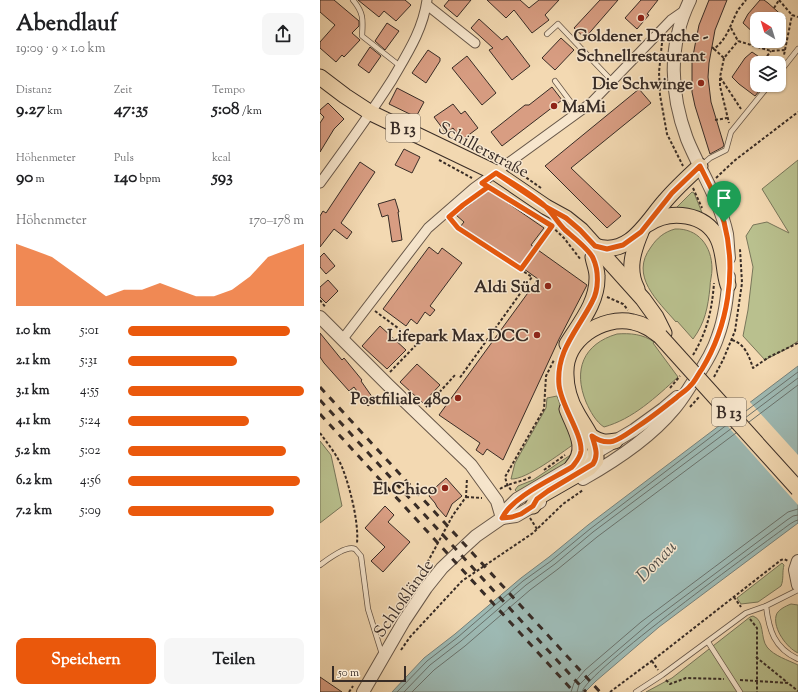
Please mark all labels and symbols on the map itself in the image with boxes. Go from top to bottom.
north arrow [750,12,786,48]
marker: Goldener Drache - Schnellrestaurant [636,13,646,23]
place label: Goldener Drache - Schnellrestaurant [573,25,709,69]
place label: Die Schwinge [592,73,693,97]
marker: Die Schwinge [696,78,706,88]
place label: MaMi [562,96,606,120]
marker: MaMi [549,101,559,111]
road number: B 13 [386,114,420,142]
street label: Schillerstraße [433,117,533,185]
pin [707,181,741,222]
place label: Aldi Süd [474,276,540,300]
marker: Aldi Süd [543,281,553,291]
place label: Lifepark Max DCC [387,325,529,349]
marker: Lifepark Max DCC [532,330,542,340]
place label: Postfiliale 480 [351,388,450,412]
marker: Postfiliale 480 [453,393,463,403]
road number: B 13 [712,398,746,426]
place label: El Chico [373,478,437,502]
marker: El Chico [440,483,450,493]
water label: Donau [631,535,684,589]
street label: Schloßlände [369,555,440,643]
scale bar [332,664,406,683]

